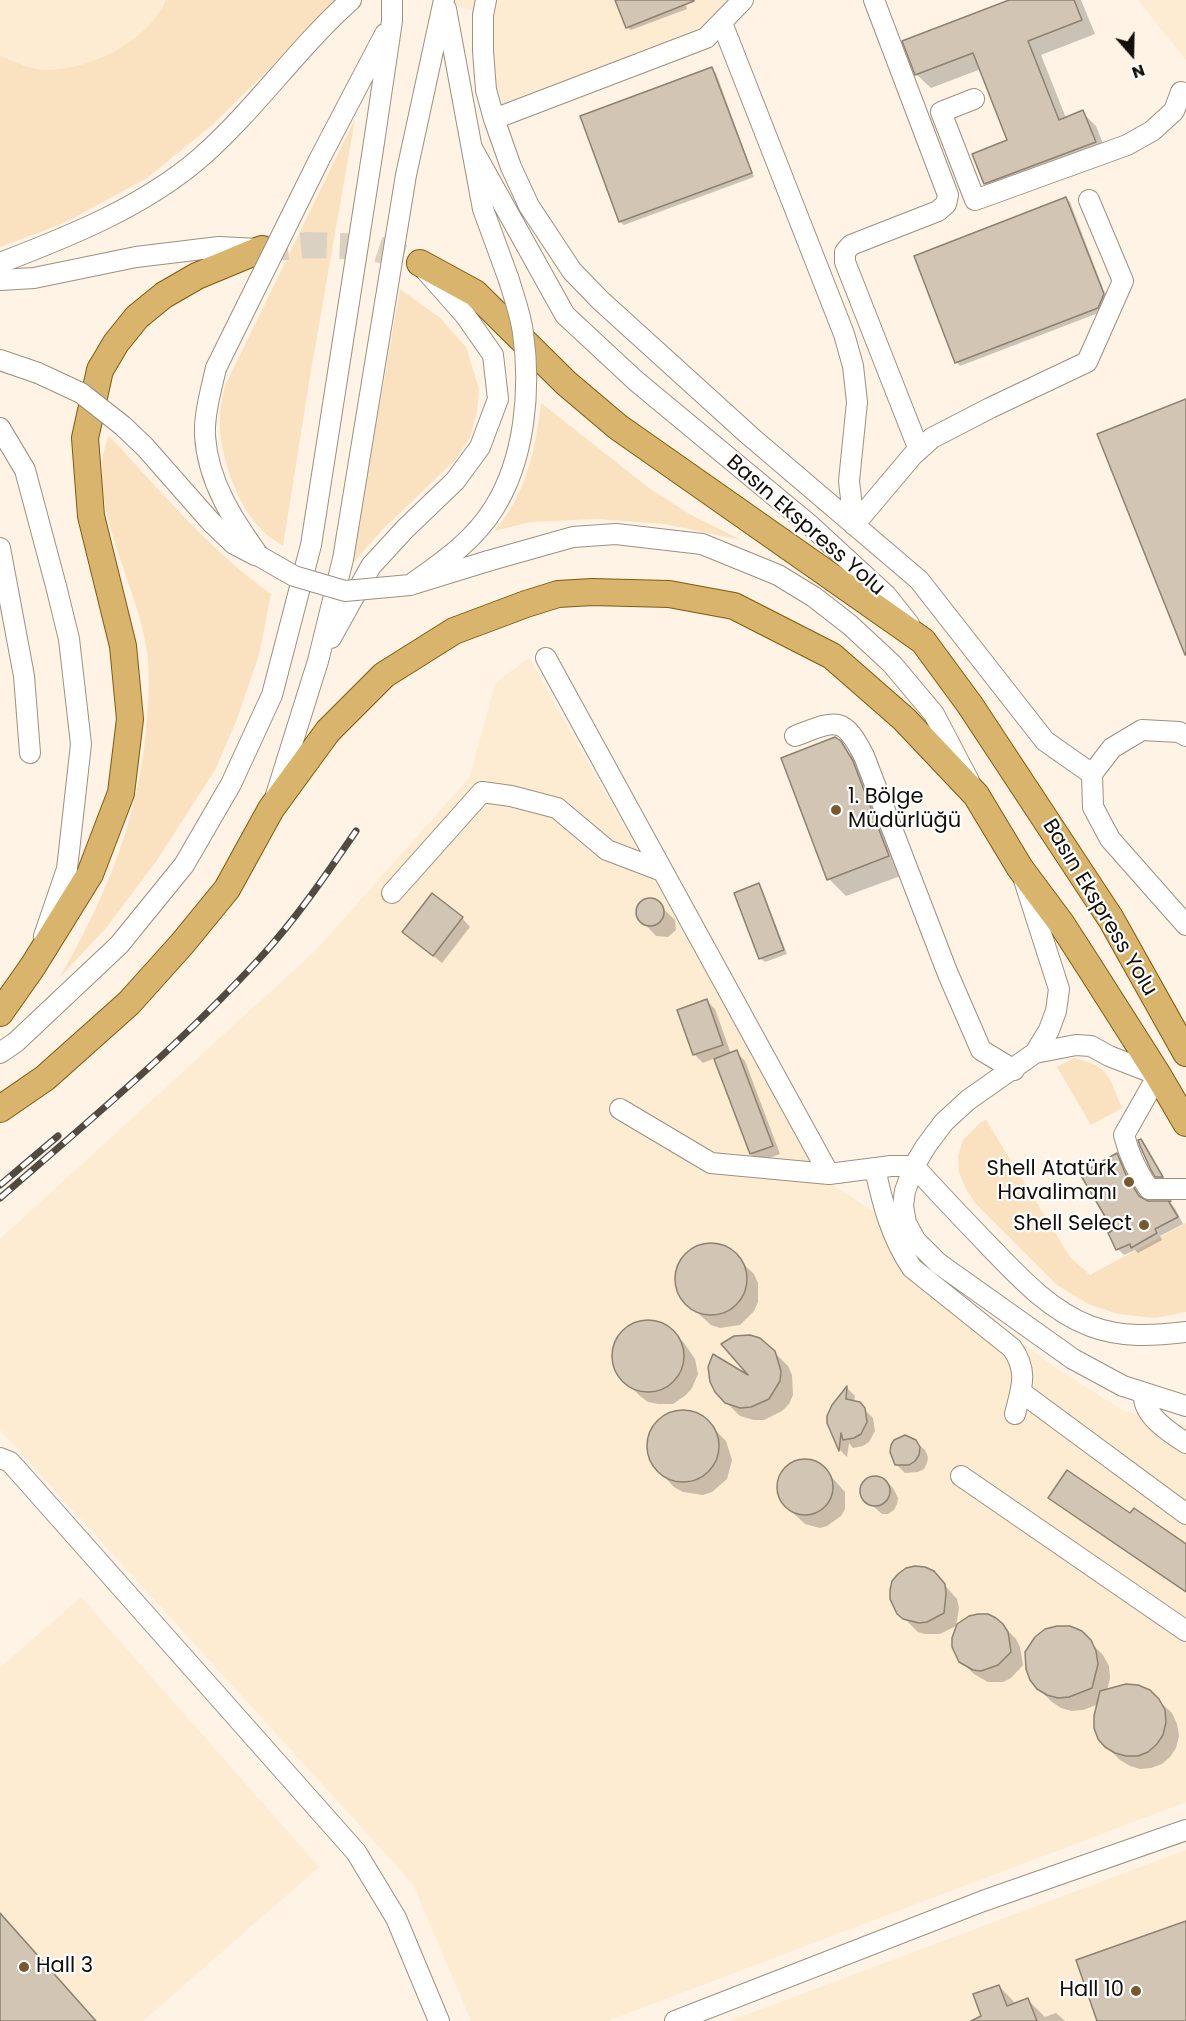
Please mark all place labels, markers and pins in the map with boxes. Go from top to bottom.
place label: 1. Bölge Müdürlüğü [848,785,961,835]
marker: 1. Bölge Müdürlüğü [829,803,843,817]
place label: Shell Atatürk Havalimanı [987,1157,1117,1207]
marker: Shell Atatürk Havalimanı [1122,1175,1136,1189]
place label: Shell Select [1013,1212,1132,1238]
marker: Shell Select [1137,1218,1151,1232]
place label: Hall 3 [36,1954,93,1980]
marker: Hall 3 [17,1960,31,1974]
place label: Hall 10 [1059,1978,1124,2004]
marker: Hall 10 [1129,1984,1143,1998]

